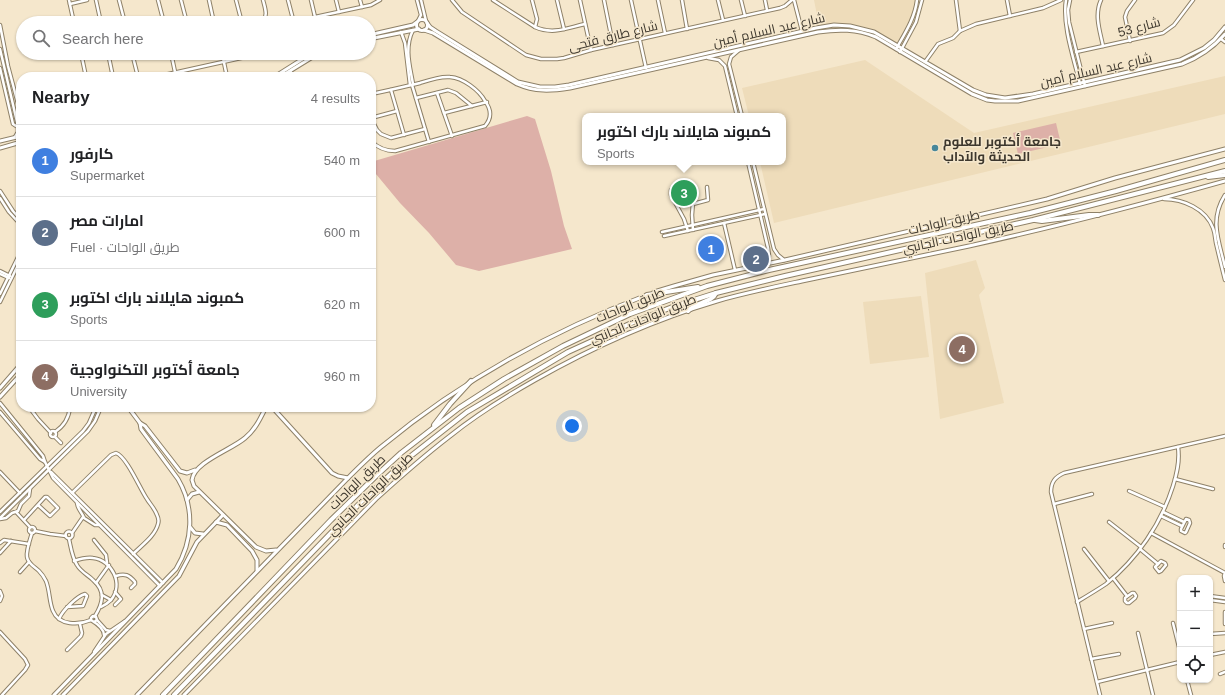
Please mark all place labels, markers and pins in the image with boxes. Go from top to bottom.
place label: جامعة أكتوبر للعلوم الحديثة والآداب [943,133,1061,165]
marker: جامعة أكتوبر للعلوم الحديثة والآداب [930,143,940,153]
pin: 3 [671,178,697,208]
pin: 1 [698,234,724,264]
pin: 2 [743,244,769,274]
pin: 4 [949,334,975,364]

